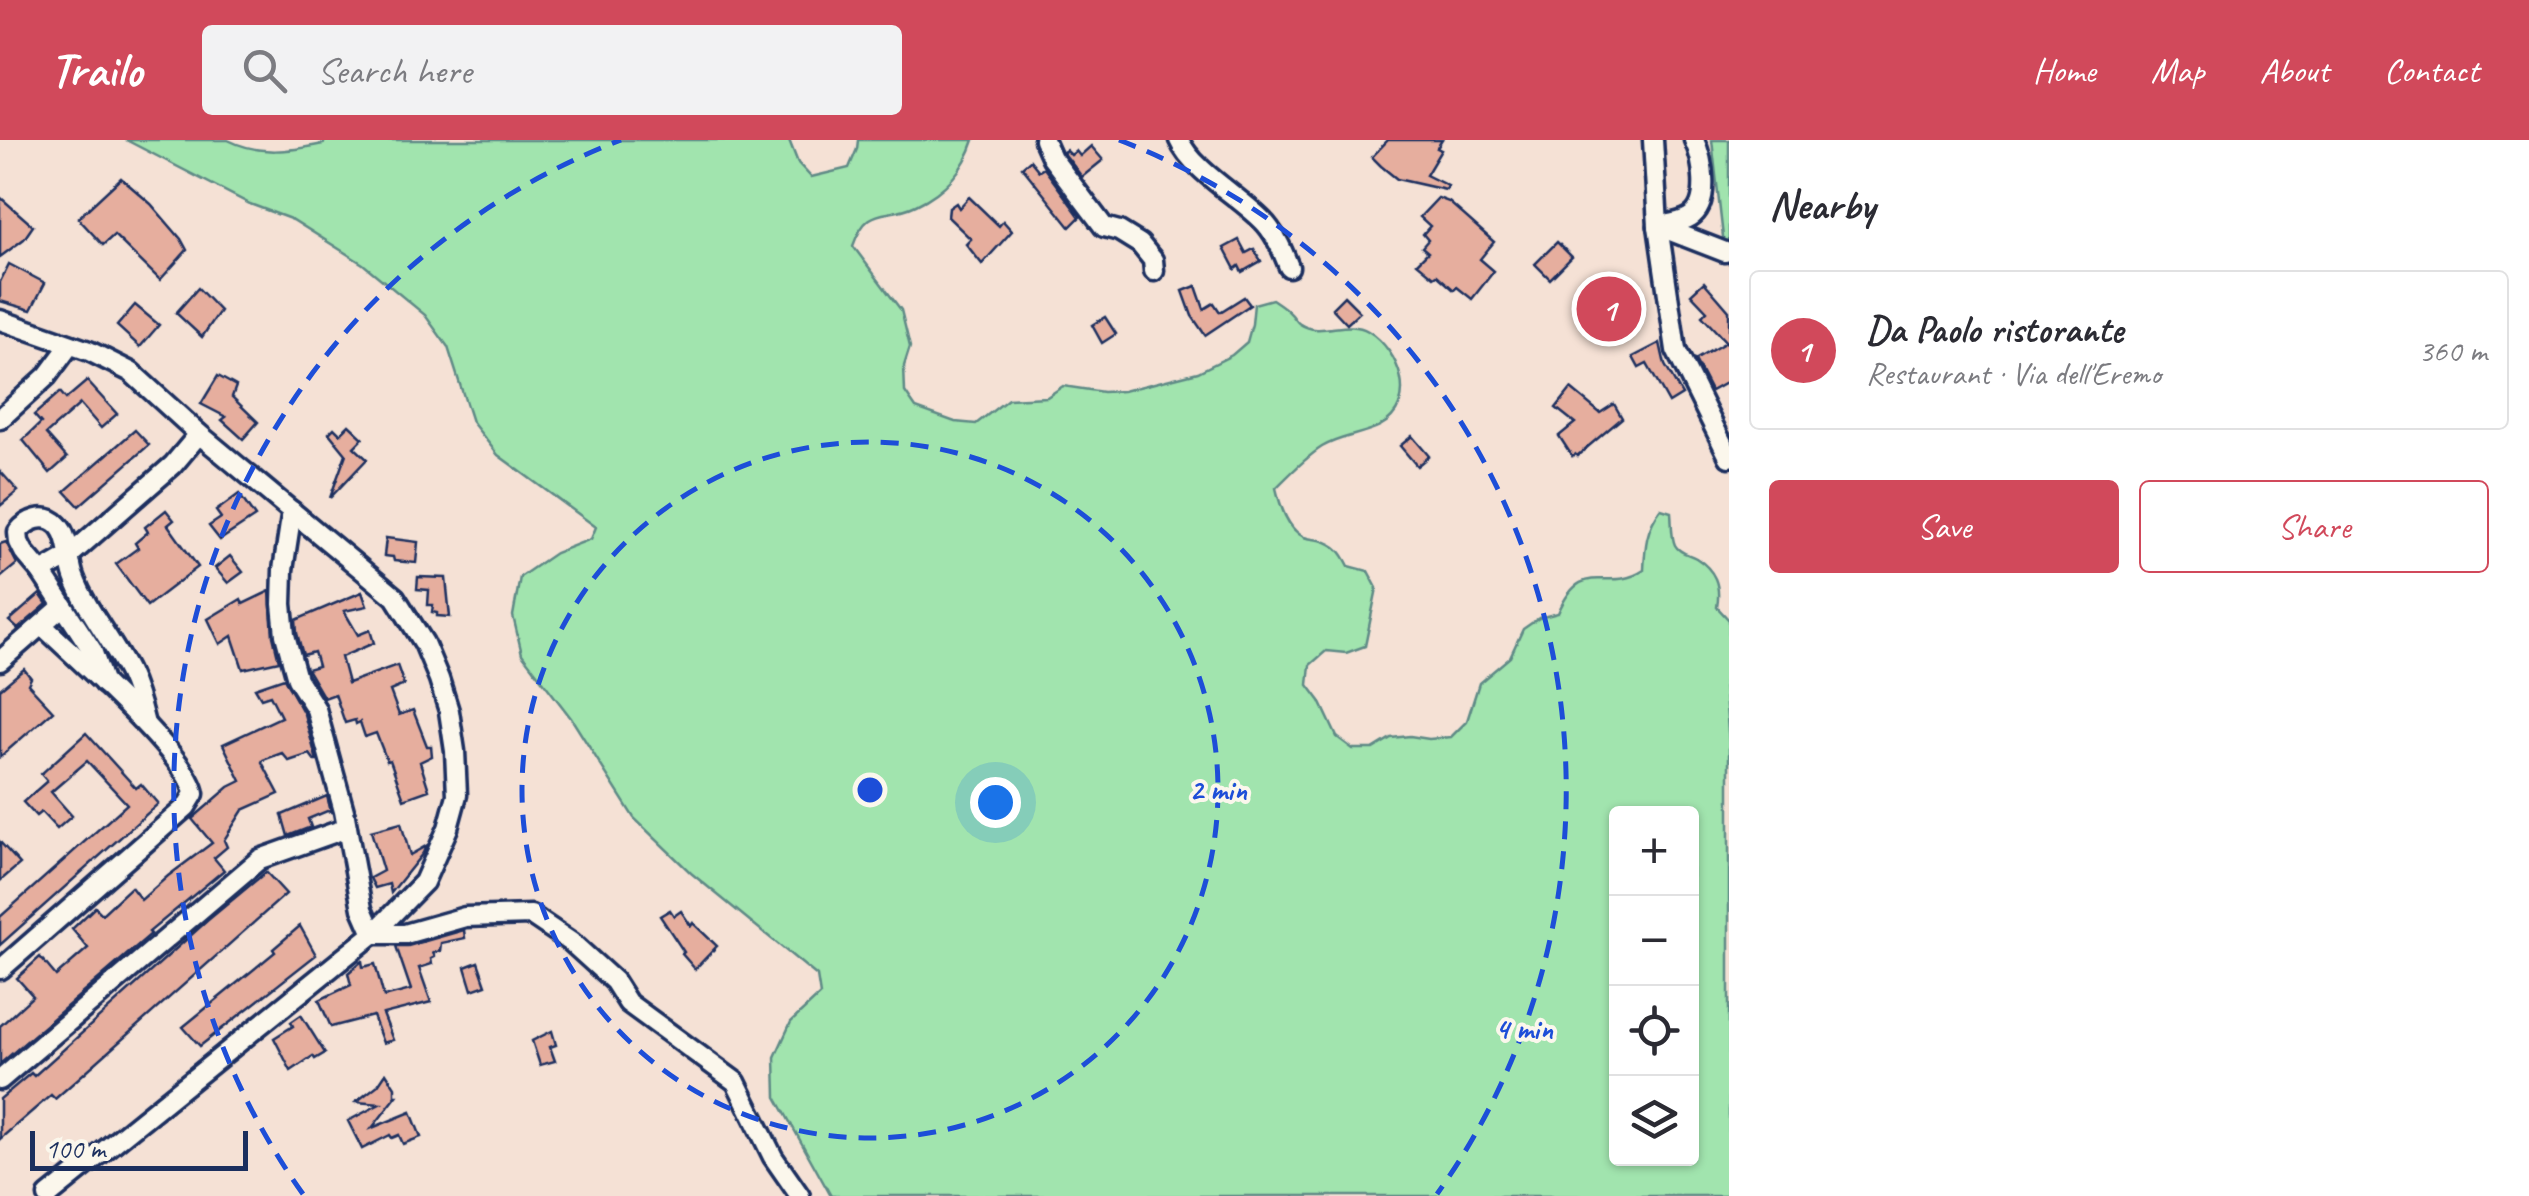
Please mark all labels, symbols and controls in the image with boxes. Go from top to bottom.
search box [202,25,902,115]
text: Trailo [50,40,142,100]
icon: search [237,43,292,98]
text: Search here [317,47,472,94]
text: Home [2033,48,2096,93]
text: Map [2151,48,2204,93]
text: About [2259,48,2329,93]
text: Contact [2384,48,2479,93]
text: Nearby [1769,179,1875,232]
pin: 1 [1576,272,1642,346]
text: Da Paolo ristorante [1866,306,2123,353]
text: 1 [1796,330,1811,371]
text: 360 m [2418,330,2487,371]
text: Restaurant · Via dell'Eremo [1866,353,2161,394]
button: Save [1769,480,2119,573]
button: Share [2139,480,2489,573]
text: 2 min [1189,771,1248,809]
centre of rings [852,772,888,808]
your location [970,777,1021,828]
map controls [1609,806,1699,1166]
button: + [1609,806,1699,896]
button: − [1609,896,1699,986]
button: locate [1609,986,1699,1076]
text: 4 min [1495,1010,1554,1048]
button: layers [1609,1076,1699,1166]
scale bar [30,1126,248,1170]
text: 100 m [45,1131,105,1166]

